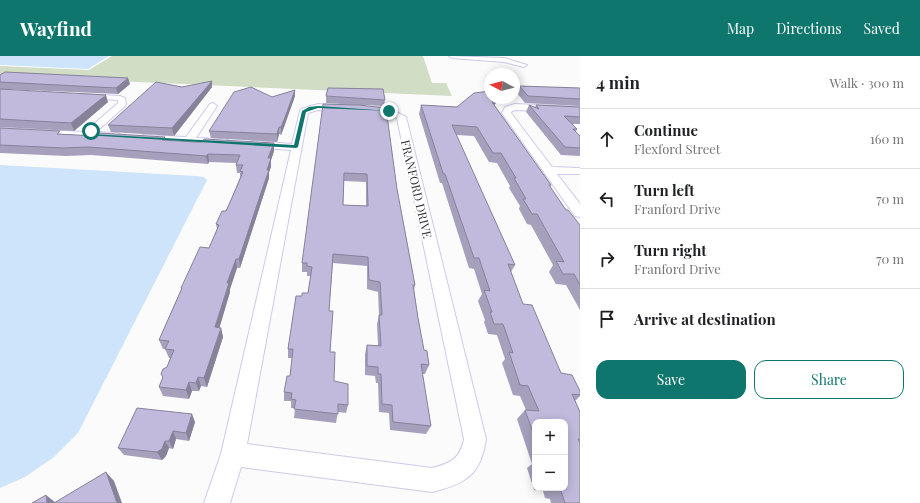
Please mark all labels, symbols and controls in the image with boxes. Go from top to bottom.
text: Wayfind [20,15,92,41]
text: Map [727,19,754,38]
text: Directions [776,19,842,38]
text: Saved [864,19,900,38]
north arrow [484,68,520,104]
text: 4 min [596,71,640,93]
text: Walk · 300 m [830,74,904,91]
route end [380,102,398,120]
text: Continue [634,120,698,140]
route start [82,122,100,140]
icon: ahead [596,128,618,150]
text: 160 m [870,130,904,147]
street label: FRANFORD DRIVE [398,138,436,240]
text: Flexford Street [634,140,720,157]
text: Turn left [634,180,695,200]
icon: left [596,188,618,210]
text: 70 m [876,190,904,207]
text: Franford Drive [634,200,721,217]
text: Turn right [634,240,707,260]
icon: right [596,248,618,270]
text: 70 m [876,250,904,267]
text: Franford Drive [634,260,721,277]
icon: arrive [596,308,618,330]
text: Arrive at destination [634,309,776,329]
button: Save [596,360,746,399]
button: Share [754,360,904,399]
map controls [532,419,568,491]
button: + [532,419,568,455]
button: − [532,455,568,491]

